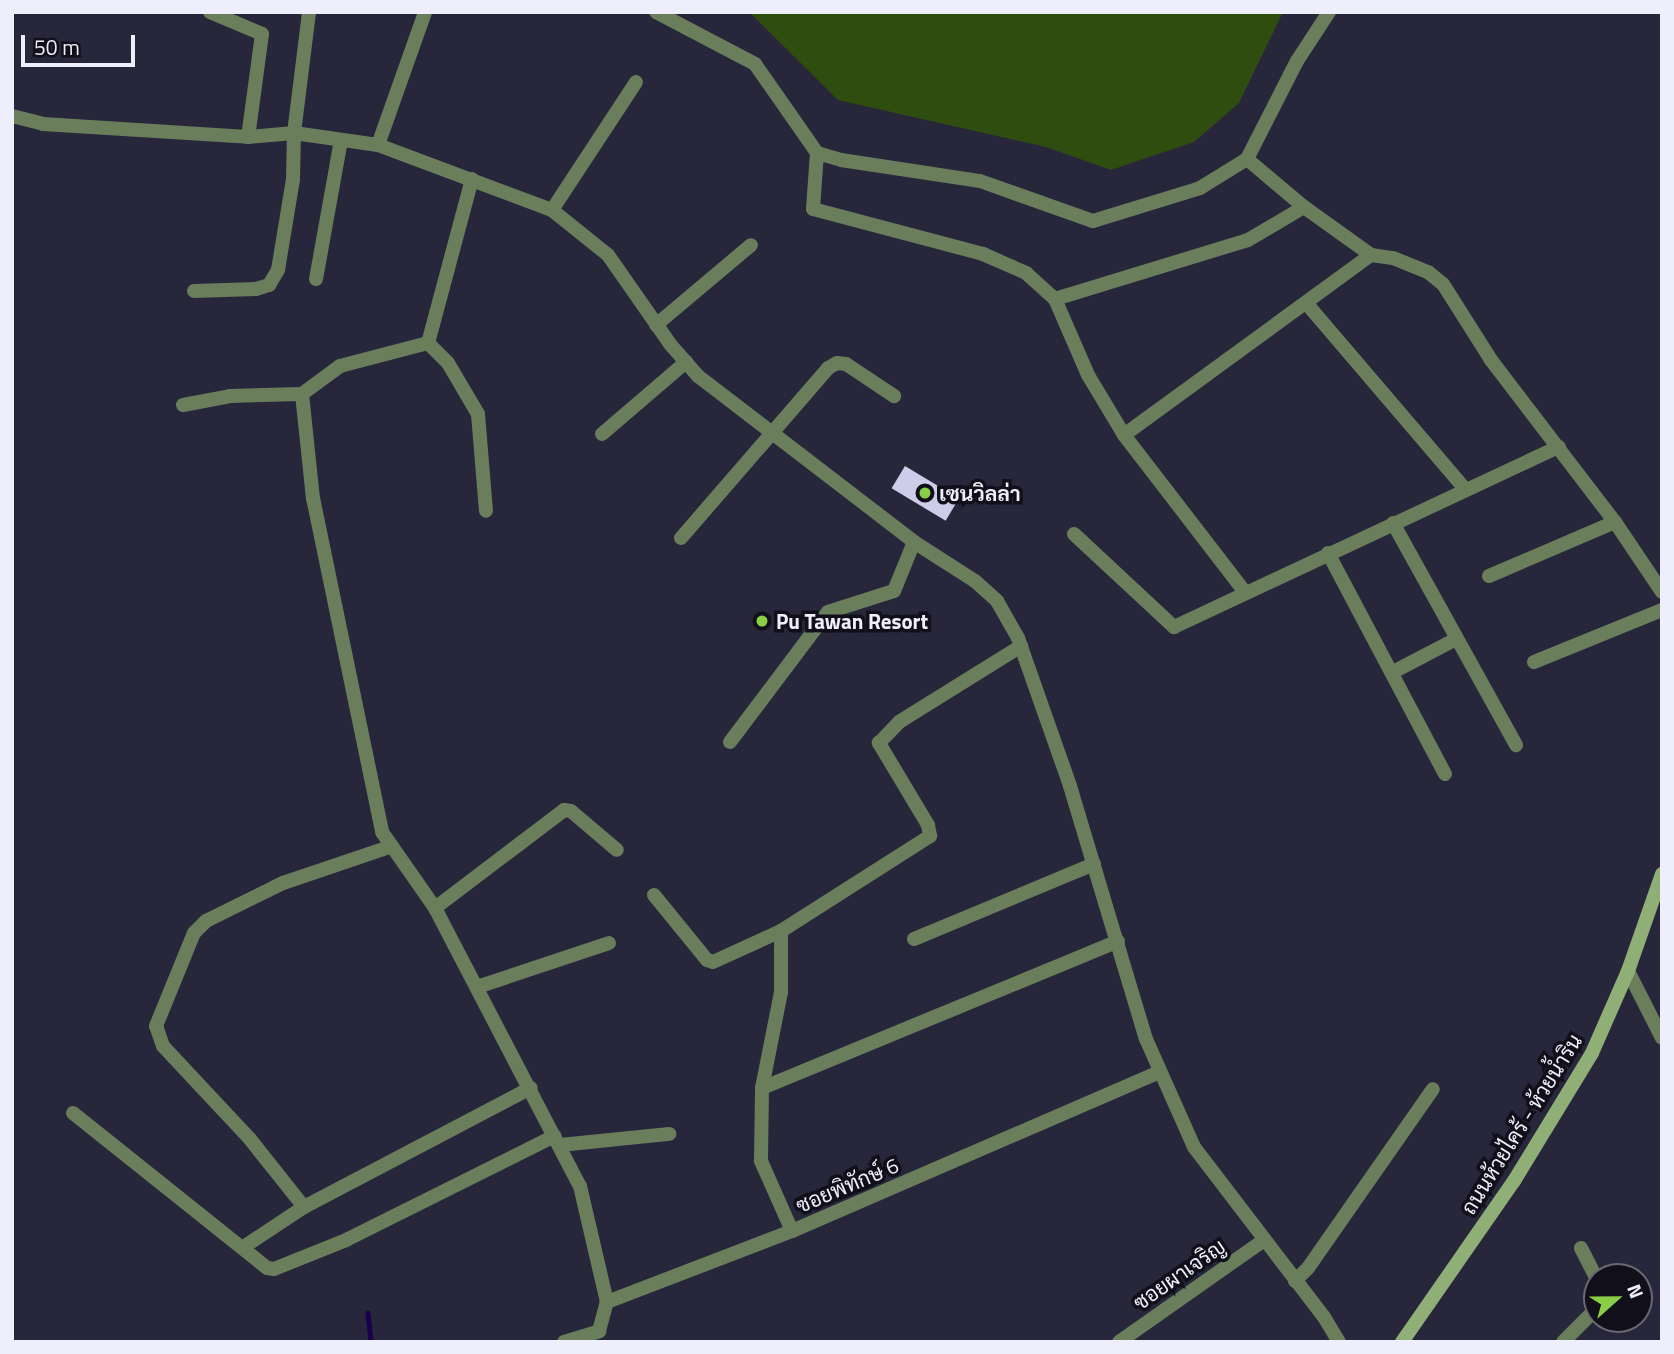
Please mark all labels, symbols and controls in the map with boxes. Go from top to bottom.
scale bar [24,21,138,65]
text: 50 m [34,31,80,63]
place label: เซนวิลล่า [939,480,1021,506]
marker: เซนวิลล่า [917,485,933,501]
place label: Pu Tawan Resort [776,608,928,634]
marker: Pu Tawan Resort [754,613,770,629]
street label: ถนนห้วยไคร้ - ห้วยน้ำริน [1455,1029,1587,1219]
street label: ซอยพิทักษ์ 6 [792,1152,902,1218]
street label: ซอยผาเจริญ [1128,1233,1230,1315]
north arrow [1583,1263,1653,1333]
text: N [1620,1280,1652,1302]

